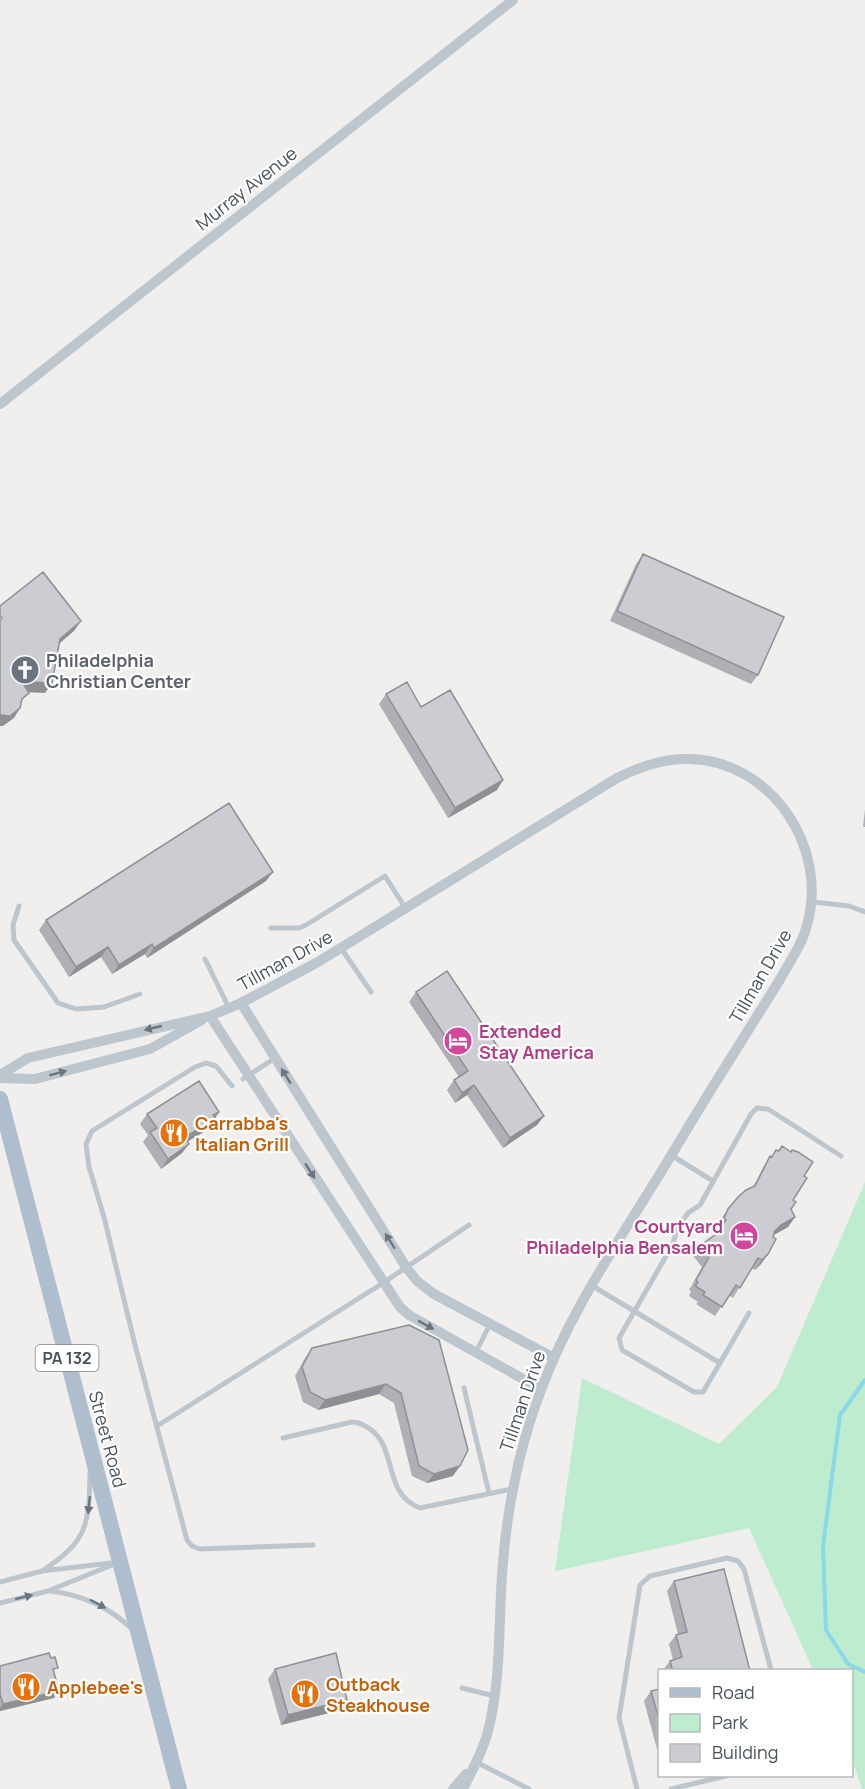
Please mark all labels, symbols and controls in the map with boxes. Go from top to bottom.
street label: Murray Avenue [190,141,302,235]
place label: Philadelphia Christian Center [46,648,191,693]
church icon: Philadelphia Christian Center [9,654,41,686]
street label: Tillman Drive [233,924,337,996]
street label: Tillman Drive [723,925,797,1027]
place label: Extended Stay America [479,1019,594,1064]
one-way arrow [143,1024,162,1033]
hotel icon: Extended Stay America [442,1025,474,1057]
one-way arrow [49,1067,67,1077]
one-way arrow [281,1068,292,1084]
place label: Carrabba's Italian Grill [195,1111,289,1156]
restaurant icon: Carrabba's Italian Grill [158,1117,190,1149]
one-way arrow [305,1162,316,1179]
place label: Courtyard Philadelphia Bensalem [526,1214,723,1259]
hotel icon: Courtyard Philadelphia Bensalem [728,1220,760,1252]
one-way arrow [385,1233,396,1249]
one-way arrow [418,1319,434,1330]
road number: PA 132 [36,1345,98,1371]
street label: Tillman Drive [494,1347,550,1455]
street label: Street Road [84,1388,132,1490]
one-way arrow [84,1496,93,1515]
one-way arrow [15,1591,33,1601]
one-way arrow [89,1599,107,1609]
legend [658,1669,853,1777]
restaurant icon: Applebee's [10,1671,42,1703]
place label: Outback Steakhouse [326,1672,430,1717]
place label: Applebee's [47,1675,143,1699]
restaurant icon: Outback Steakhouse [289,1678,321,1710]
text: Road [712,1680,755,1704]
text: Park [712,1710,749,1734]
text: Building [712,1740,778,1764]

